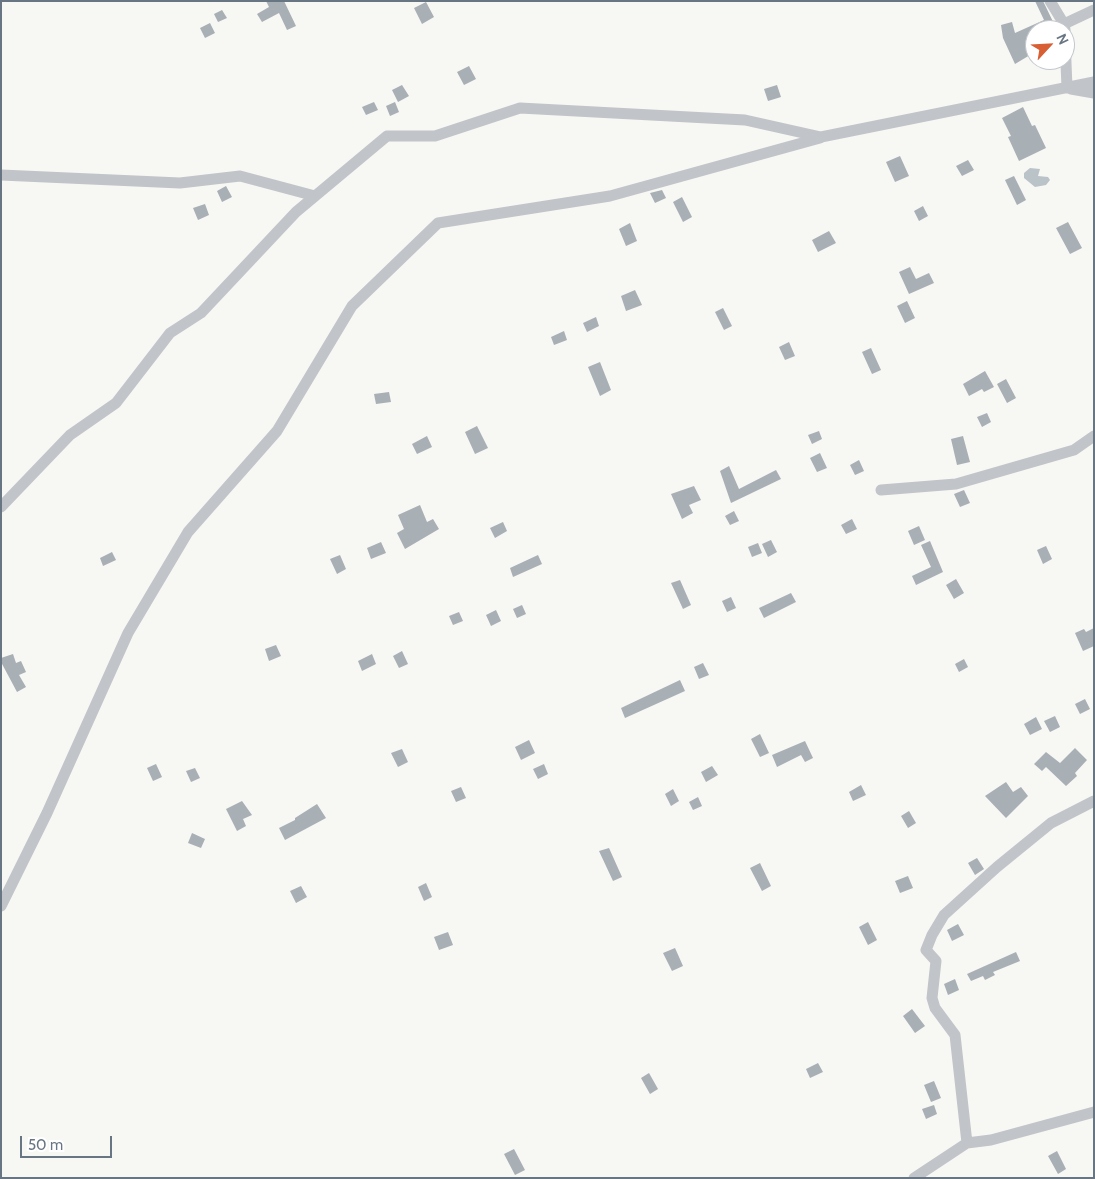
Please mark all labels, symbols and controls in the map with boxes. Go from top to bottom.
north arrow [1025,20,1075,70]
text: N [1052,31,1073,47]
scale bar [22,1126,115,1158]
text: 50 m [28,1136,63,1154]

